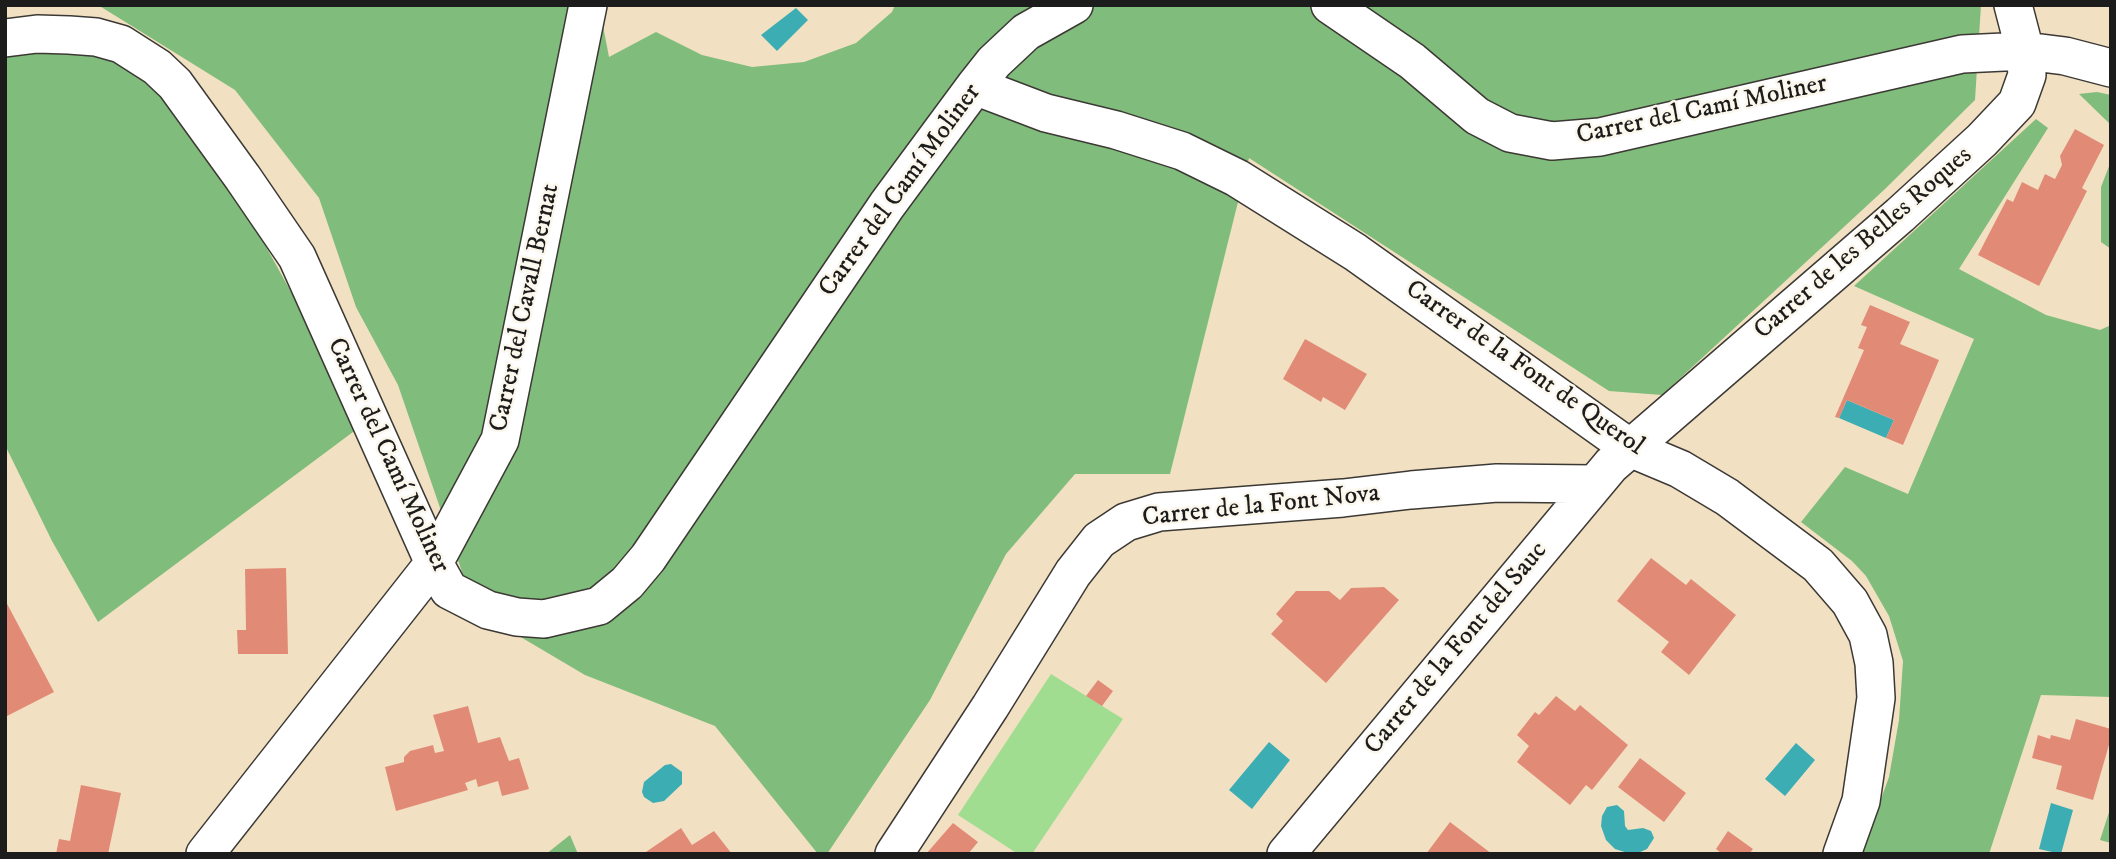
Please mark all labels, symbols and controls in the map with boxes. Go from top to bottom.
street label: Carrer del Camí Moliner [1574,69,1830,153]
street label: Carrer del Camí Moliner [813,79,989,303]
street label: Carrer de les Belles Roques [1749,141,1979,347]
street label: Carrer del Cavall Bernat [484,181,568,435]
street label: Carrer de la Font de Querol [1399,275,1649,463]
street label: Carrer del Camí Moliner [319,334,455,578]
street label: Carrer de la Font Nova [1141,479,1381,535]
street label: Carrer de la Font del Sauc [1359,536,1555,762]

